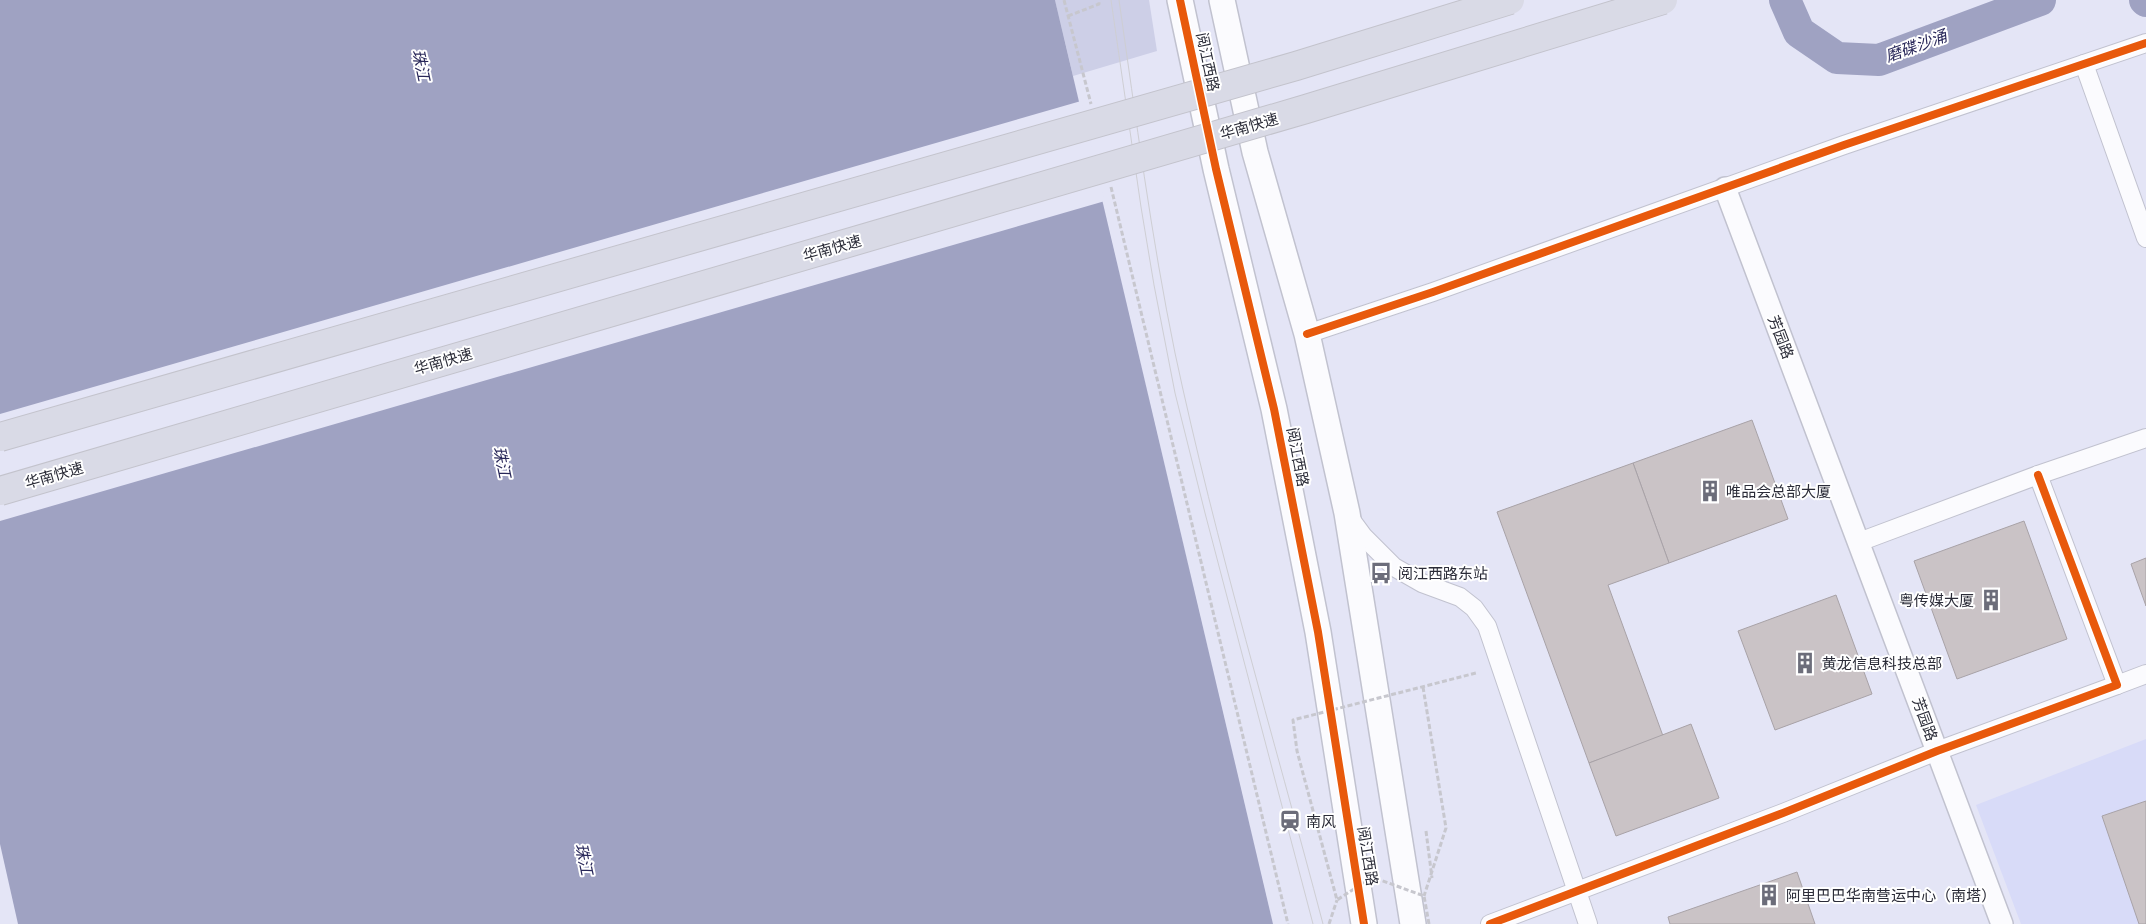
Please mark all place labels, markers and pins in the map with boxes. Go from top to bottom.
building icon: 唯品会总部大厦 [1697,478,1723,504]
place label: 唯品会总部大厦 [1726,482,1831,501]
bus stop icon: 阅江西路东站 [1368,560,1394,586]
place label: 阅江西路东站 [1398,564,1488,583]
building icon: 粤传媒大厦 [1978,587,2004,613]
place label: 粤传媒大厦 [1899,591,1974,610]
building icon: 黄龙信息科技总部 [1792,650,1818,676]
place label: 黄龙信息科技总部 [1822,654,1942,673]
station icon: 南风 [1277,808,1303,834]
place label: 南风 [1306,812,1336,831]
building icon: 阿里巴巴华南营运中心（南塔） [1756,882,1782,908]
place label: 阿里巴巴华南营运中心（南塔） [1786,886,1996,905]

